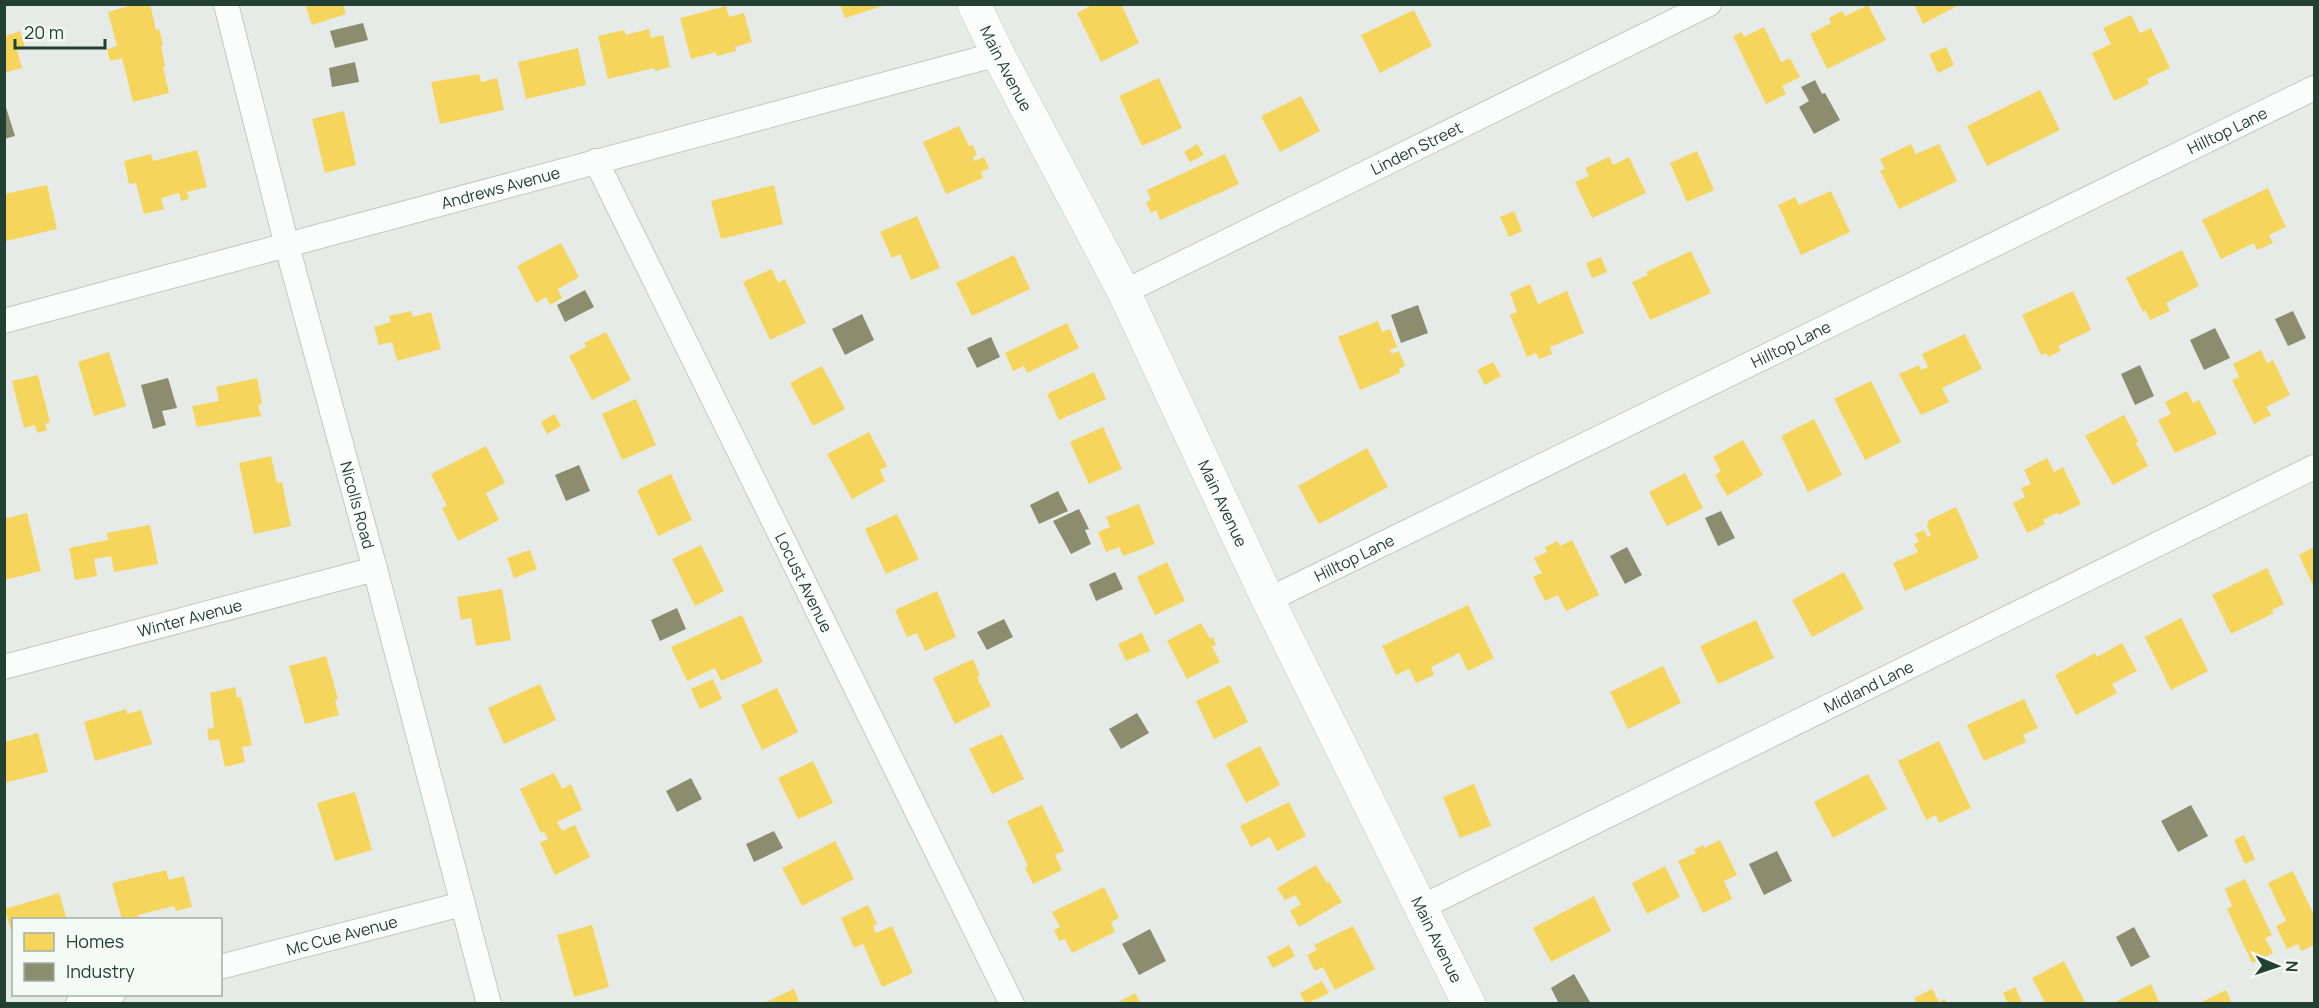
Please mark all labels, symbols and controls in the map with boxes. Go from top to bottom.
scale bar [15,12,105,50]
text: 20 m [24,20,64,44]
street label: Main Avenue [975,22,1037,115]
street label: Hilltop Lane [2184,102,2271,159]
street label: Linden Street [1367,116,1466,180]
street label: Andrews Avenue [439,161,562,214]
street label: Hilltop Lane [1747,315,1834,373]
street label: Main Avenue [1193,456,1253,550]
street label: Nicolls Road [335,459,380,551]
street label: Locust Avenue [770,529,838,636]
street label: Hilltop Lane [1311,529,1398,587]
street label: Winter Avenue [135,594,244,642]
street label: Midland Lane [1820,655,1917,718]
street label: Main Avenue [1406,893,1468,986]
street label: Mc Cue Avenue [284,910,400,960]
legend [12,918,222,996]
text: Homes [66,929,124,953]
north arrow [2247,936,2307,996]
text: Industry [66,959,135,983]
text: N [2281,960,2303,973]

